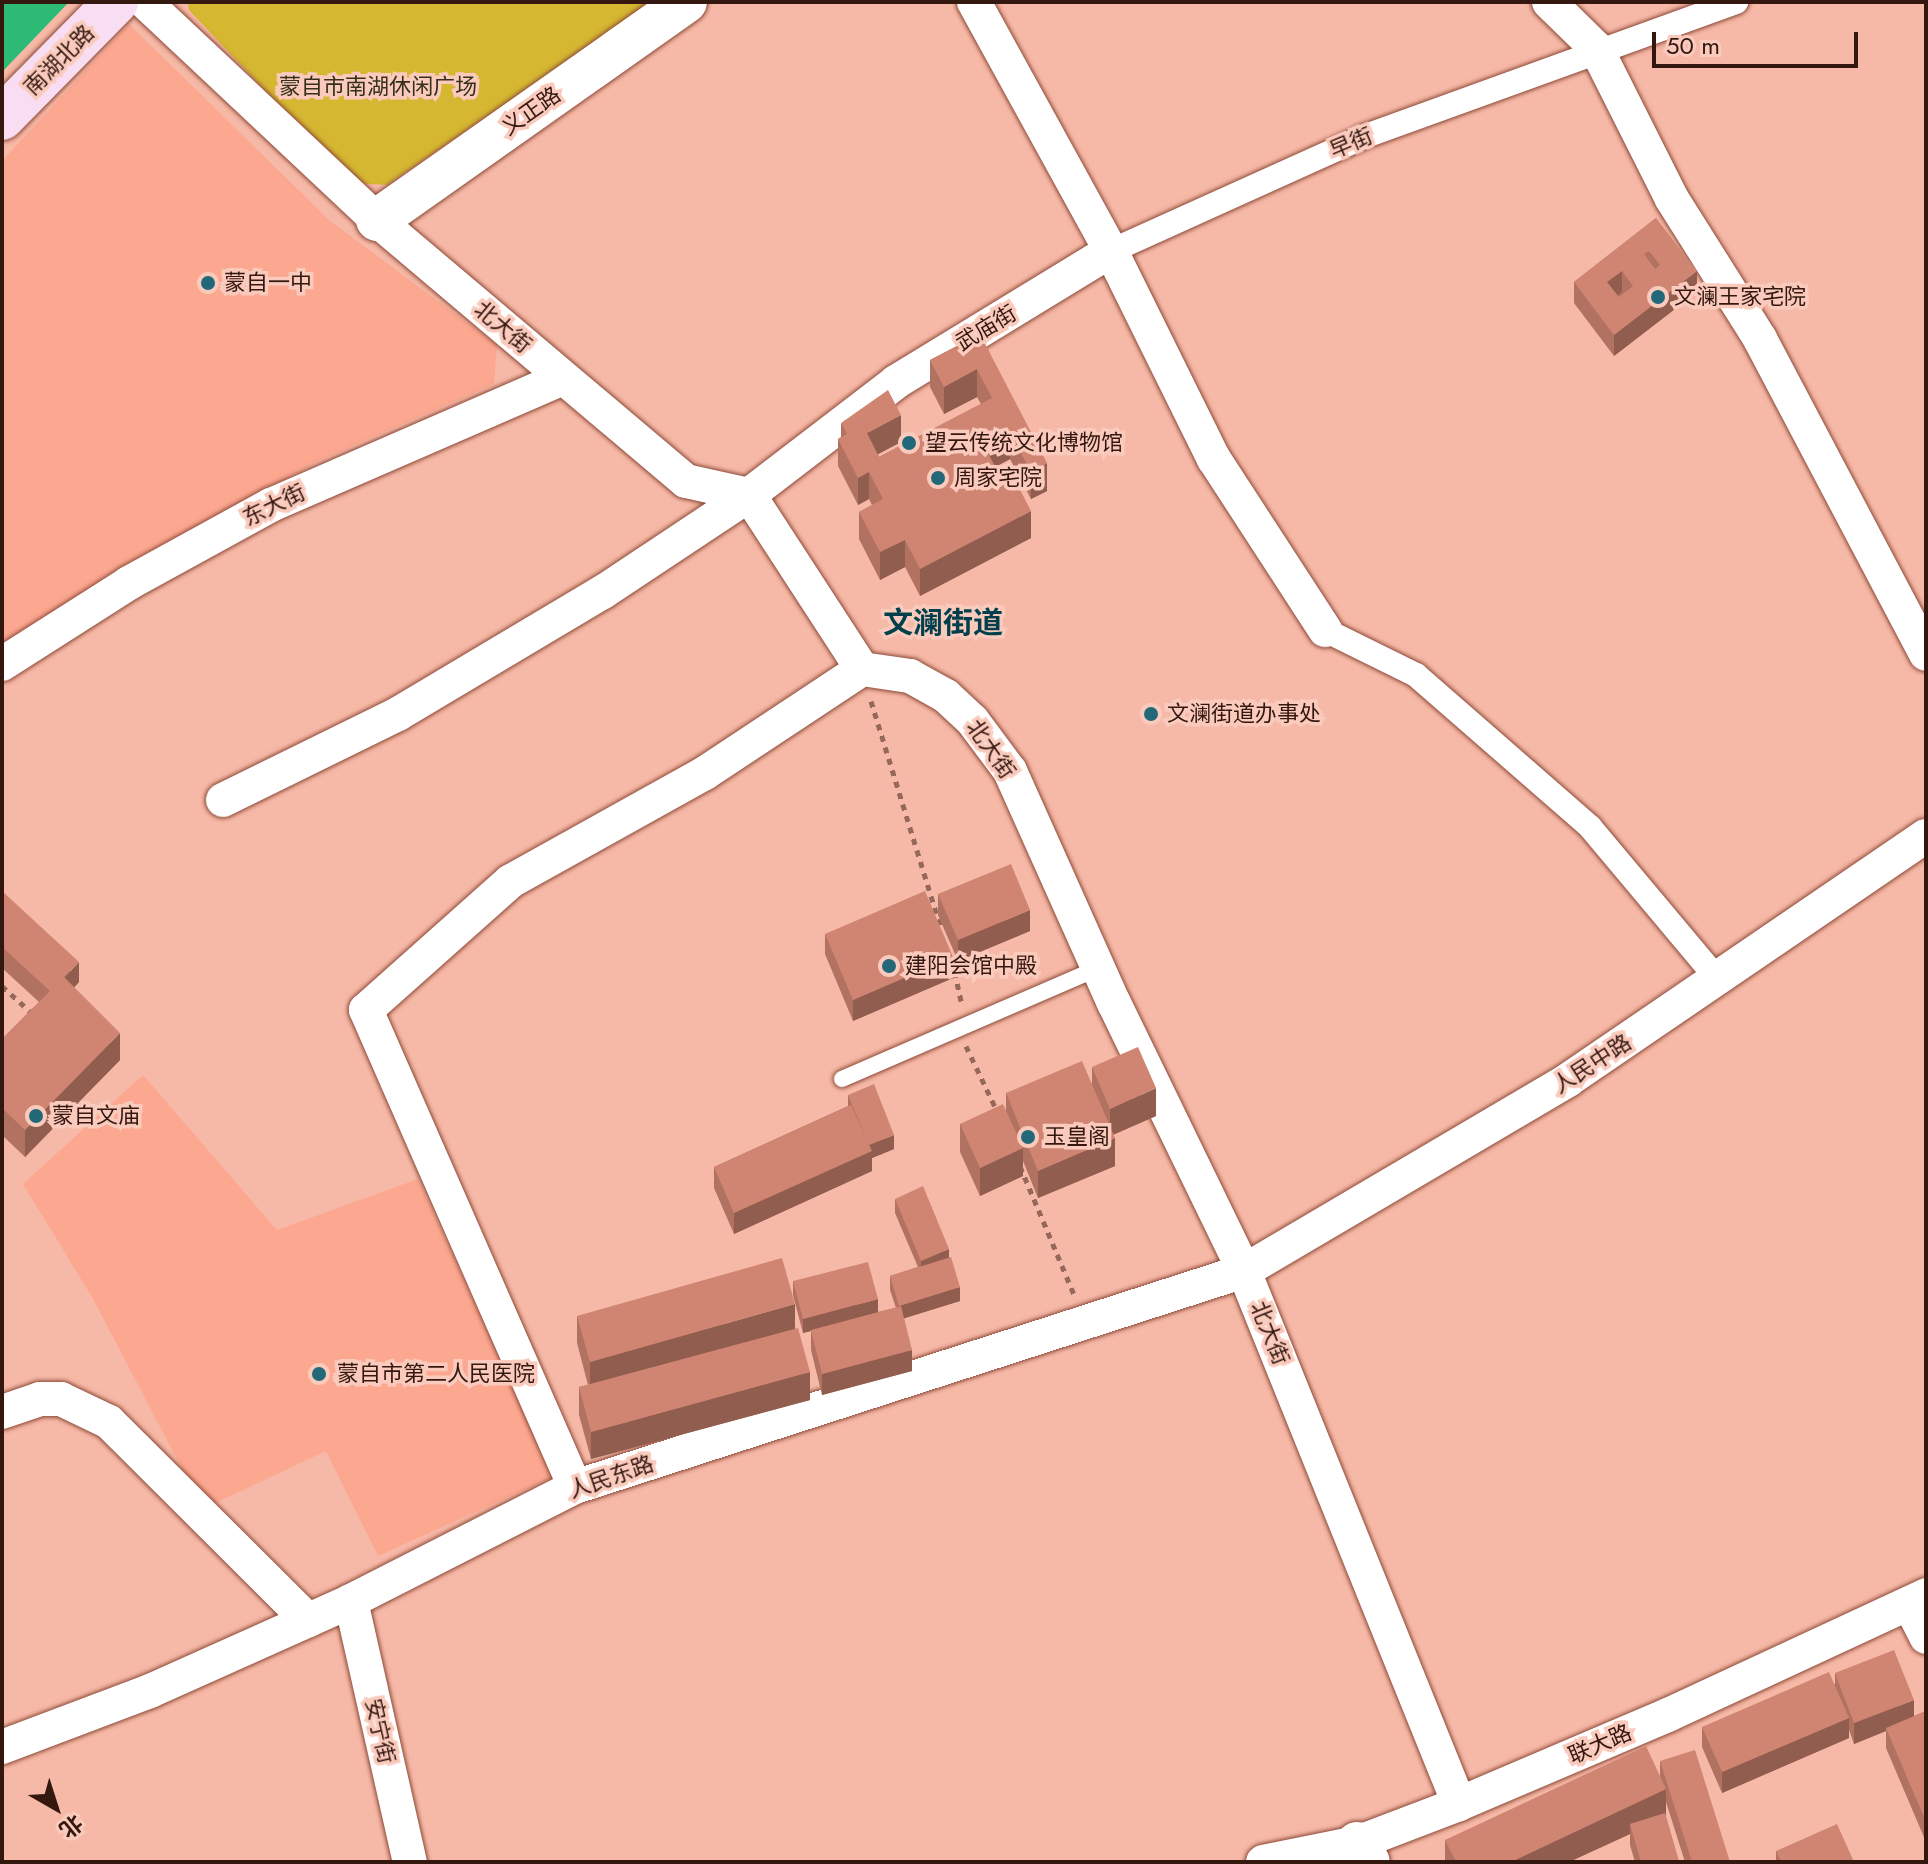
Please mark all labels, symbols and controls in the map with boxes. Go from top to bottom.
scale bar [1656,16,1862,66]
street label: 南湖北路 [19,20,99,100]
text: 50 m [1666,28,1720,63]
park label: 蒙自市南湖休闲广场 [279,74,477,100]
street label: 义正路 [496,81,566,141]
street label: 早街 [1326,122,1376,164]
place label: 蒙自一中 [224,270,312,296]
marker: 蒙自一中 [199,274,217,292]
place label: 文澜王家宅院 [1674,284,1806,310]
marker: 文澜王家宅院 [1649,288,1667,306]
street label: 北大街 [469,296,537,358]
street label: 武庙街 [951,300,1021,356]
place label: 望云传统文化博物馆 [925,430,1123,456]
marker: 望云传统文化博物馆 [900,434,918,452]
place label: 周家宅院 [954,465,1042,491]
marker: 周家宅院 [929,469,947,487]
street label: 东大街 [239,479,309,531]
district label: 文澜街道 [883,605,1003,641]
place label: 文澜街道办事处 [1167,701,1321,727]
marker: 文澜街道办事处 [1142,705,1160,723]
street label: 北大街 [961,714,1021,784]
place label: 建阳会馆中殿 [905,953,1037,979]
marker: 建阳会馆中殿 [880,957,898,975]
street label: 人民中路 [1548,1029,1636,1099]
place label: 蒙自文庙 [52,1103,140,1129]
marker: 蒙自文庙 [27,1107,45,1125]
place label: 玉皇阁 [1044,1124,1110,1150]
marker: 玉皇阁 [1019,1128,1037,1146]
street label: 北大街 [1245,1297,1295,1369]
place label: 蒙自市第二人民医院 [337,1361,535,1387]
marker: 蒙自市第二人民医院 [308,1363,330,1385]
street label: 人民东路 [565,1450,657,1504]
street label: 安宁街 [360,1696,400,1766]
street label: 联大路 [1564,1719,1636,1769]
north arrow [16,1768,96,1848]
text: 北 [52,1807,90,1846]

